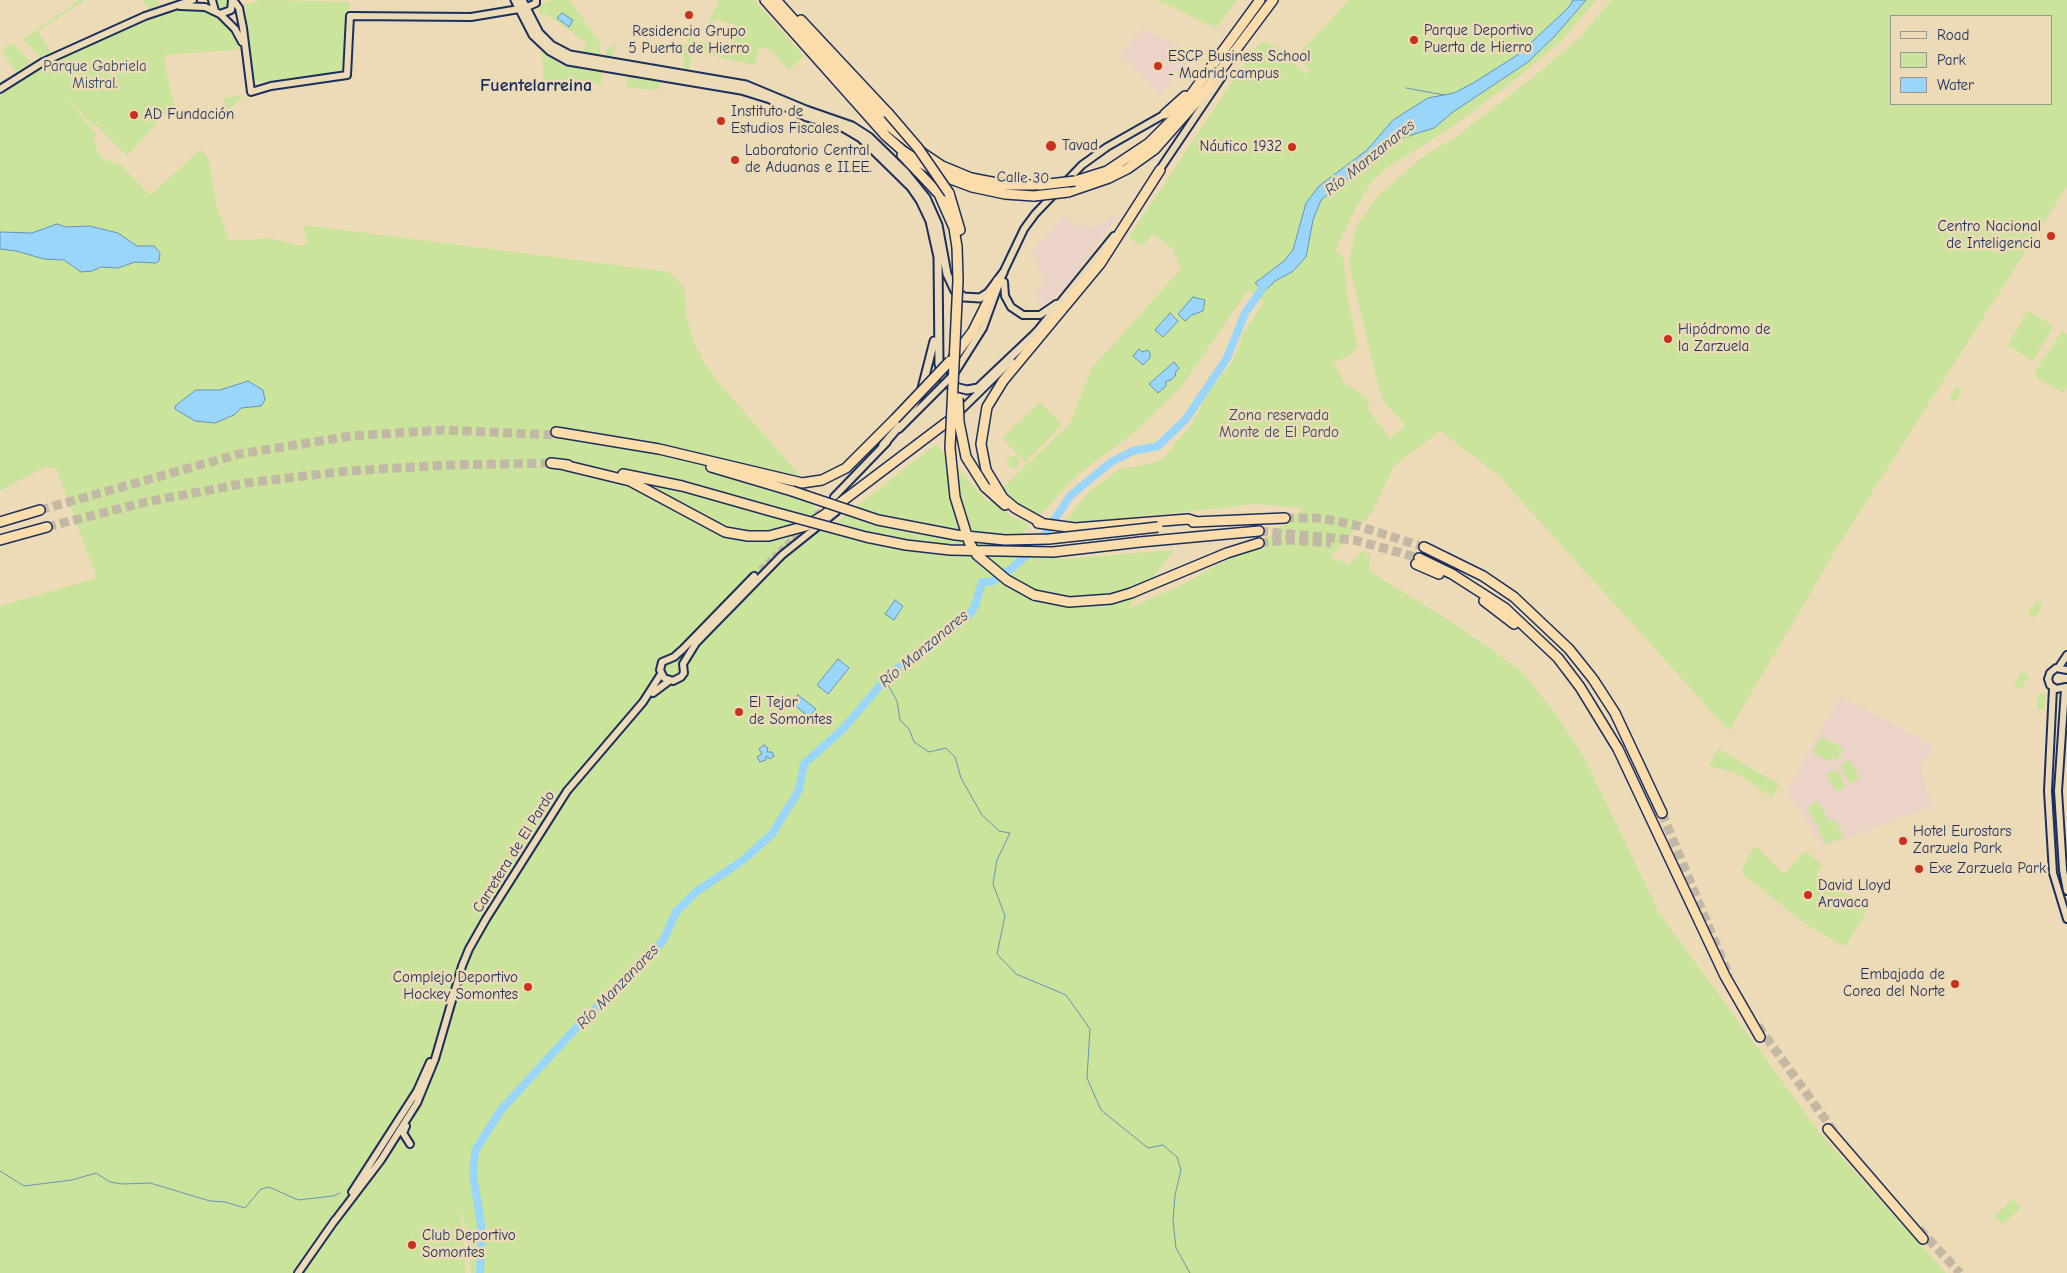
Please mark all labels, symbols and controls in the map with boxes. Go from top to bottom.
marker: Residencia Grupo 5 Puerta de Hierro [683,9,695,21]
legend [1890,15,2052,105]
place label: Parque Deportivo Puerta de Hierro [1424,22,1534,57]
place label: Residencia Grupo 5 Puerta de Hierro [628,23,750,58]
text: Road [1937,26,1969,44]
marker: Parque Deportivo Puerta de Hierro [1408,34,1420,46]
place label: ESCP Business School - Madrid campus [1168,48,1311,83]
text: Park [1937,51,1966,69]
park label: Parque Gabriela Mistral. [43,58,147,93]
marker: ESCP Business School - Madrid campus [1152,60,1164,72]
district label: Fuentelarreina [480,75,592,97]
text: Water [1937,76,1974,94]
place label: Instituto de Estudios Fiscales [731,103,839,138]
place label: AD Fundación [144,106,234,124]
marker: AD Fundación [128,109,140,121]
marker: Instituto de Estudios Fiscales [715,115,727,127]
water label: Río Manzanares [1321,116,1419,200]
place label: Tavad [1062,137,1098,155]
place label: Náutico 1932 [1200,138,1282,156]
marker: Tavad [1044,139,1058,153]
marker: Náutico 1932 [1286,141,1298,153]
place label: Laboratorio Central de Aduanas e II.EE. [745,142,872,177]
marker: Laboratorio Central de Aduanas e II.EE. [729,154,741,166]
street label: Calle 30 [996,168,1050,188]
place label: Centro Nacional de Inteligencia [1938,218,2041,253]
marker: Centro Nacional de Inteligencia [2045,230,2057,242]
place label: Hipódromo de la Zarzuela [1678,321,1771,356]
marker: Hipódromo de la Zarzuela [1662,333,1674,345]
park label: Zona reservada Monte de El Pardo [1219,407,1339,442]
water label: Río Manzanares [876,606,972,692]
place label: El Tejar de Somontes [749,694,832,729]
marker: El Tejar de Somontes [733,706,745,718]
street label: Carretera de El Pardo [469,788,559,916]
place label: Hotel Eurostars Zarzuela Park [1913,823,2012,858]
marker: Hotel Eurostars Zarzuela Park [1897,835,1909,847]
place label: Exe Zarzuela Park [1929,860,2046,878]
marker: Exe Zarzuela Park [1913,863,1925,875]
place label: David Lloyd Aravaca [1818,877,1891,912]
marker: David Lloyd Aravaca [1802,889,1814,901]
water label: Río Manzanares [573,941,663,1033]
place label: Embajada de Corea del Norte [1843,966,1945,1001]
place label: Complejo Deportivo Hockey Somontes [393,969,518,1004]
marker: Embajada de Corea del Norte [1949,978,1961,990]
marker: Complejo Deportivo Hockey Somontes [522,981,534,993]
place label: Club Deportivo Somontes [422,1227,516,1262]
marker: Club Deportivo Somontes [406,1239,418,1251]

